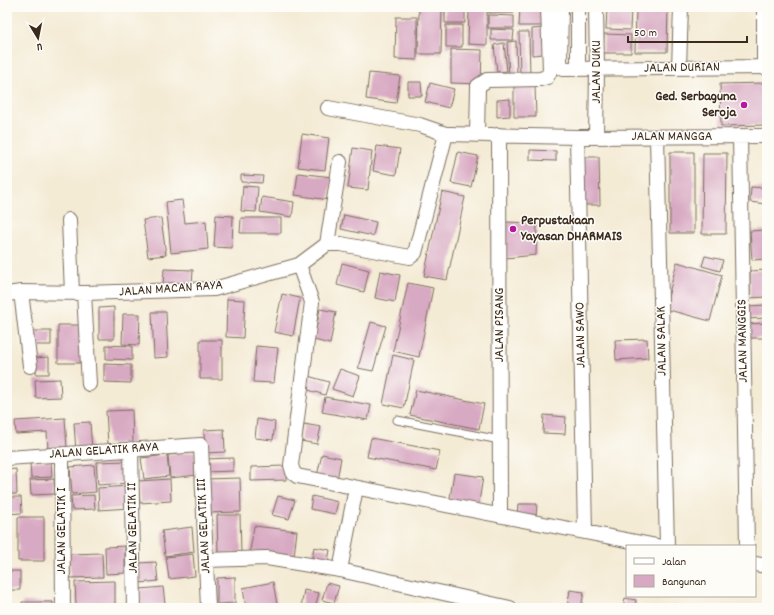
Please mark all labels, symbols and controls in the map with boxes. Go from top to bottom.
north arrow [18,18,58,58]
scale bar [628,18,747,44]
text: 50 m [634,25,657,42]
text: U [35,38,43,54]
street label: JALAN DUKU [587,40,607,104]
street label: JALAN DURIAN [644,57,720,79]
place label: Ged. Serbaguna Seroja [655,87,737,123]
marker: Ged. Serbaguna Seroja [739,100,749,110]
street label: JALAN MANGGA [632,127,713,147]
place label: Perpustakaan Yayasan DHARMAIS [520,211,622,247]
marker: Perpustakaan Yayasan DHARMAIS [508,224,518,234]
street label: JALAN MACAN RAYA [118,275,224,303]
street label: JALAN PISANG [490,288,510,362]
street label: JALAN MANGGIS [732,299,754,383]
street label: JALAN SAWO [570,302,592,368]
street label: JALAN SALAK [651,305,673,376]
street label: JALAN GELATIK RAYA [48,437,160,465]
street label: JALAN GELATIK III [191,477,216,574]
street label: JALAN GELATIK II [122,482,144,574]
street label: JALAN GELATIK I [52,487,72,574]
legend [626,545,756,597]
text: Jalan [662,554,686,571]
text: Bangunan [662,574,706,591]

